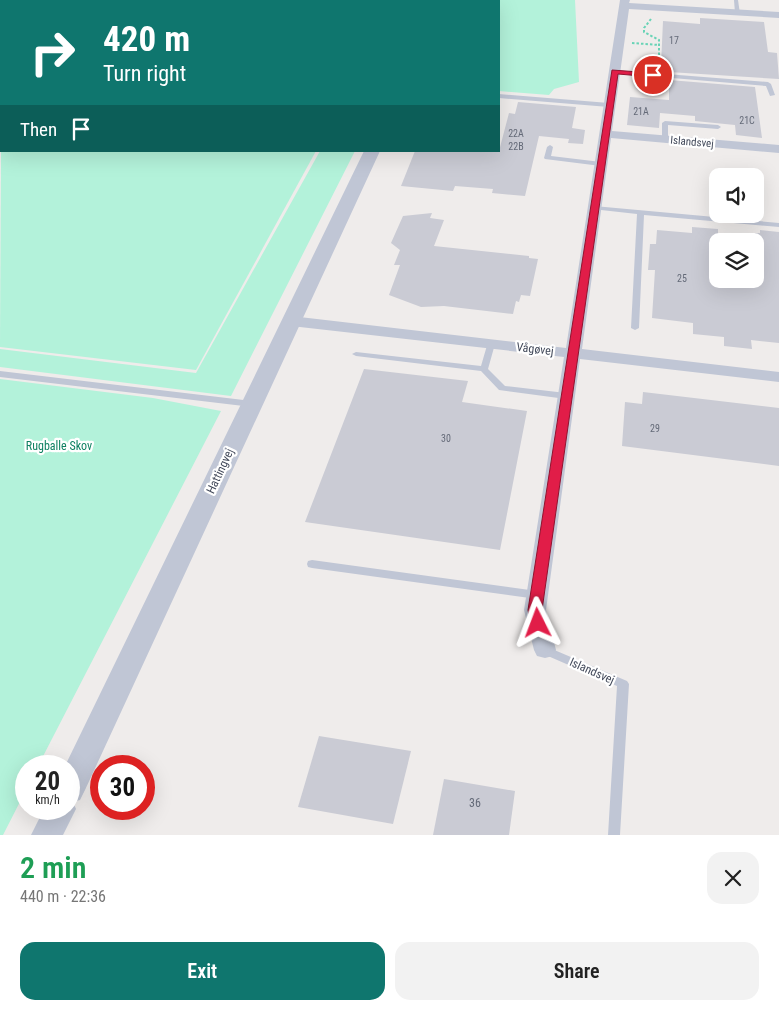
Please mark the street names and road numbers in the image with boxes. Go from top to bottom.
street label: Islandsvej [670,134,714,150]
street label: Vågøvej [516,340,554,358]
street label: Hattingvej [203,446,237,496]
street label: Islandsvej [567,655,617,687]

